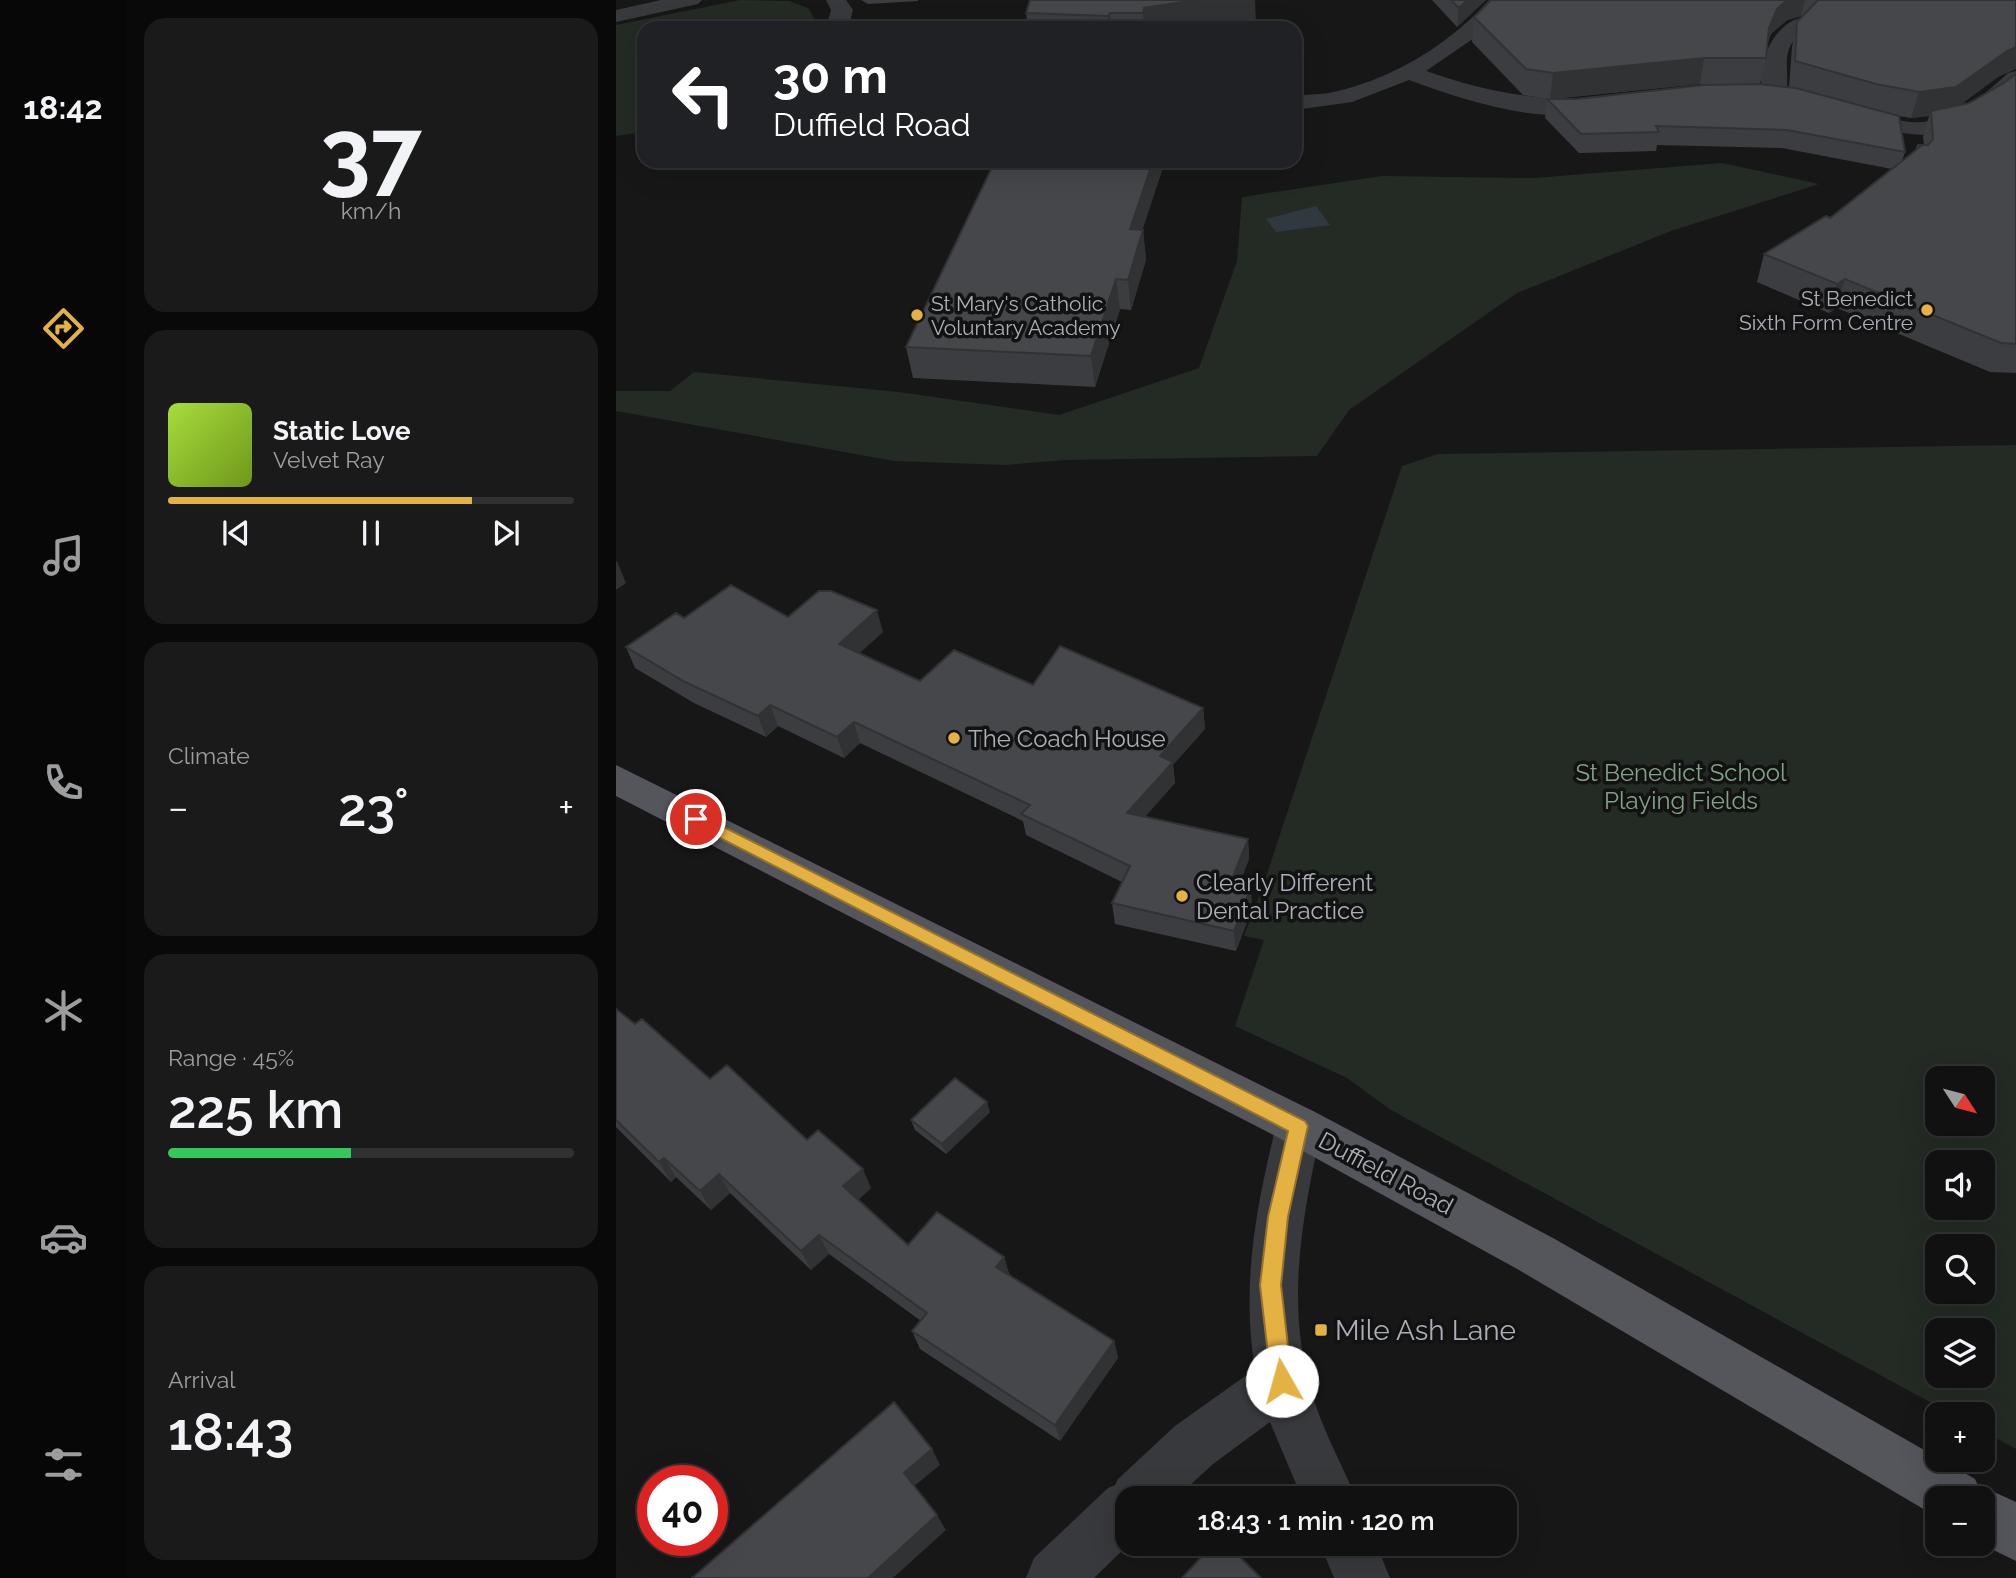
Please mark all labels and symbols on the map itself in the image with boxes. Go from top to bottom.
place label: St Benedict Sixth Form Centre [1739,286,1913,335]
place label: St Mary's Catholic Voluntary Academy [931,291,1121,340]
marker: St Benedict Sixth Form Centre [1919,302,1935,318]
marker: St Mary's Catholic Voluntary Academy [909,307,925,323]
place label: The Coach House [968,724,1166,753]
marker: The Coach House [946,730,962,746]
park label: St Benedict School Playing Fields [1576,758,1787,815]
pin [666,789,726,849]
place label: Clearly Different Dental Practice [1196,868,1373,925]
marker: Clearly Different Dental Practice [1174,888,1190,904]
north arrow [1925,1066,1995,1136]
street label: Duffield Road [1314,1125,1458,1221]
place label: Mile Ash Lane [1335,1314,1516,1347]
marker: Mile Ash Lane [1313,1322,1329,1338]
position arrow [1245,1344,1319,1418]
speed limit sign: 40 [637,1465,728,1556]

